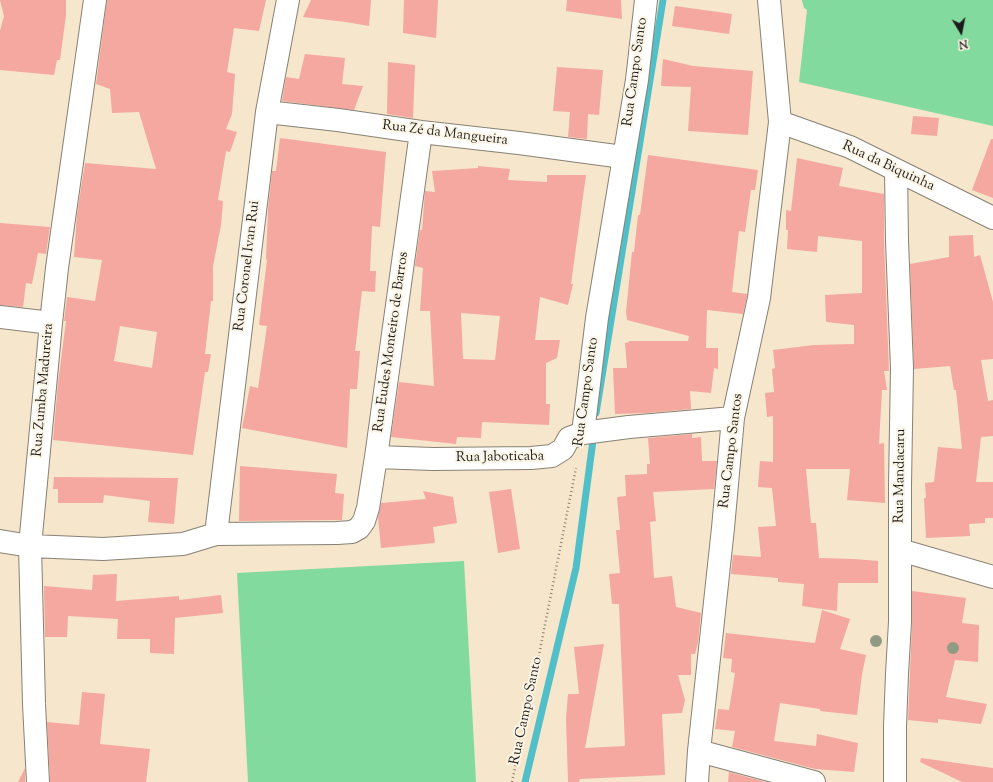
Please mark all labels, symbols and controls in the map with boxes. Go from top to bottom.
north arrow [941,12,981,52]
street label: Rua Campo Santo [620,16,652,128]
text: N [957,35,969,52]
street label: Rua Zé da Mangueira [381,118,509,150]
street label: Rua da Biquinha [839,138,937,196]
street label: Rua Coronel Ivan Rui [232,200,264,332]
street label: Rua Eudes Monteiro de Barros [371,251,413,433]
street label: Rua Zumba Madureira [30,323,58,457]
street label: Rua Campo Santo [571,336,603,448]
street label: Rua Campo Santos [717,393,747,509]
street label: Rua Mandacaru [892,429,910,523]
street label: Rua Jaboticaba [456,449,544,467]
street label: Rua Campo Santo [507,655,547,767]

